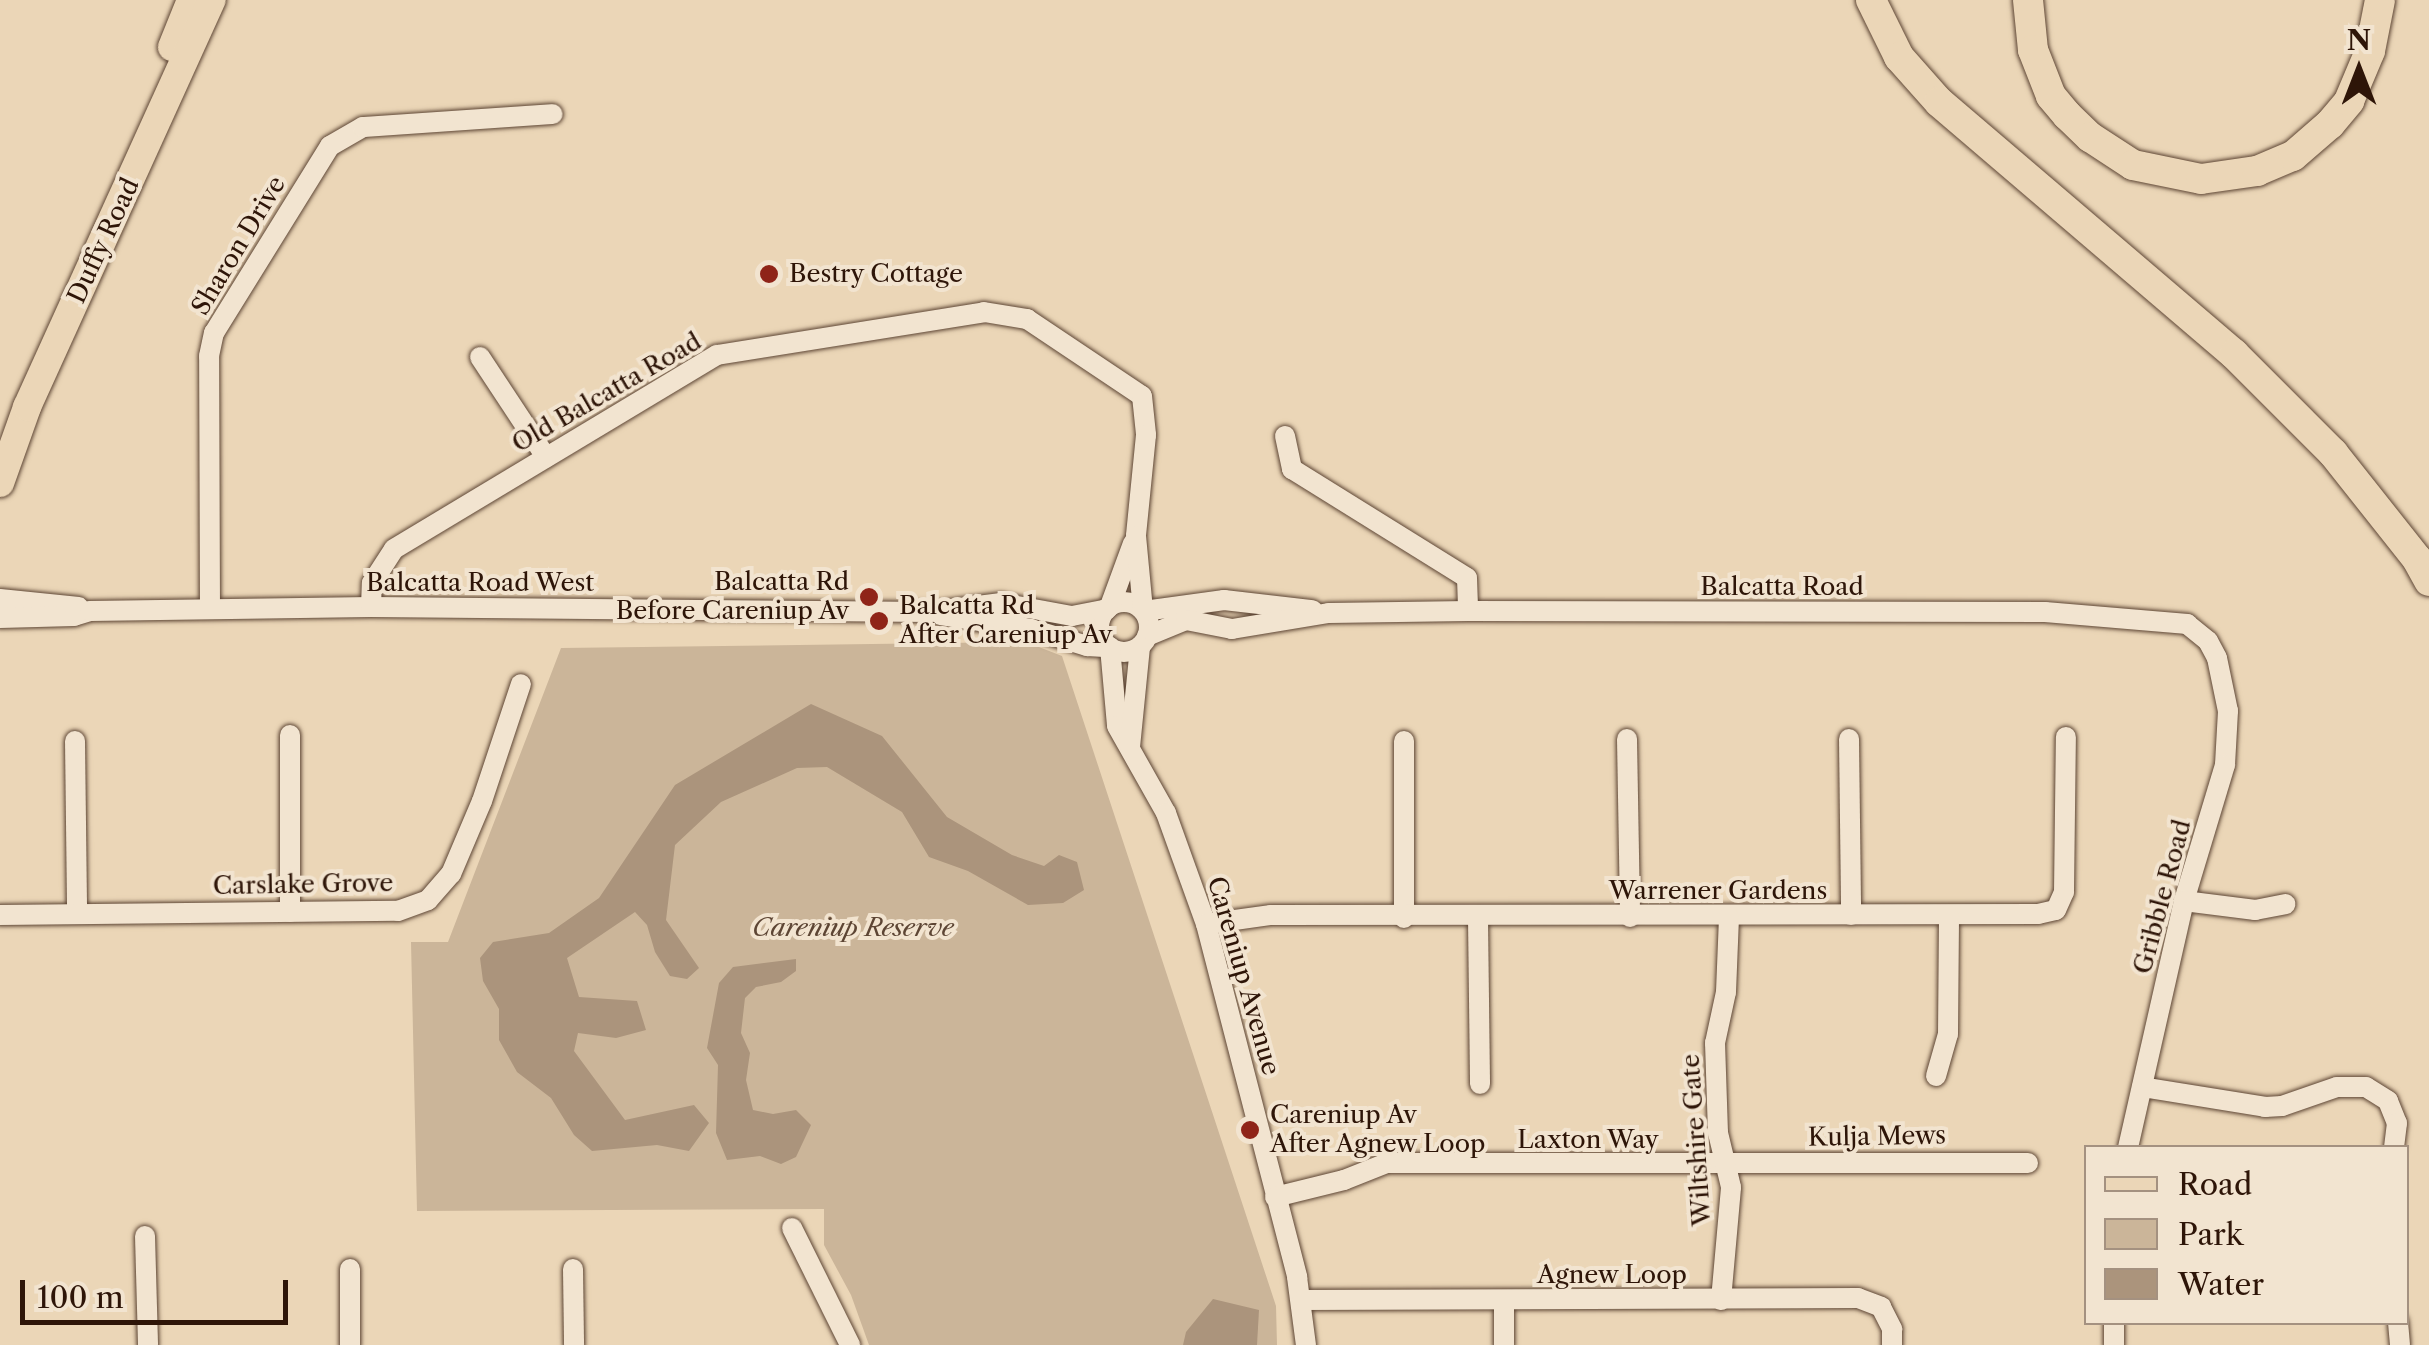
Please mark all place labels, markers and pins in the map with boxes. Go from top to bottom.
place label: Bestry Cottage [789,259,964,289]
marker: Bestry Cottage [758,263,780,285]
place label: Balcatta Rd Before Careniup Av [615,568,849,627]
marker: Balcatta Rd Before Careniup Av [858,586,880,608]
place label: Balcatta Rd After Careniup Av [899,592,1114,651]
marker: Balcatta Rd After Careniup Av [868,610,890,632]
place label: Careniup Av After Agnew Loop [1270,1101,1488,1160]
marker: Careniup Av After Agnew Loop [1239,1119,1261,1141]

